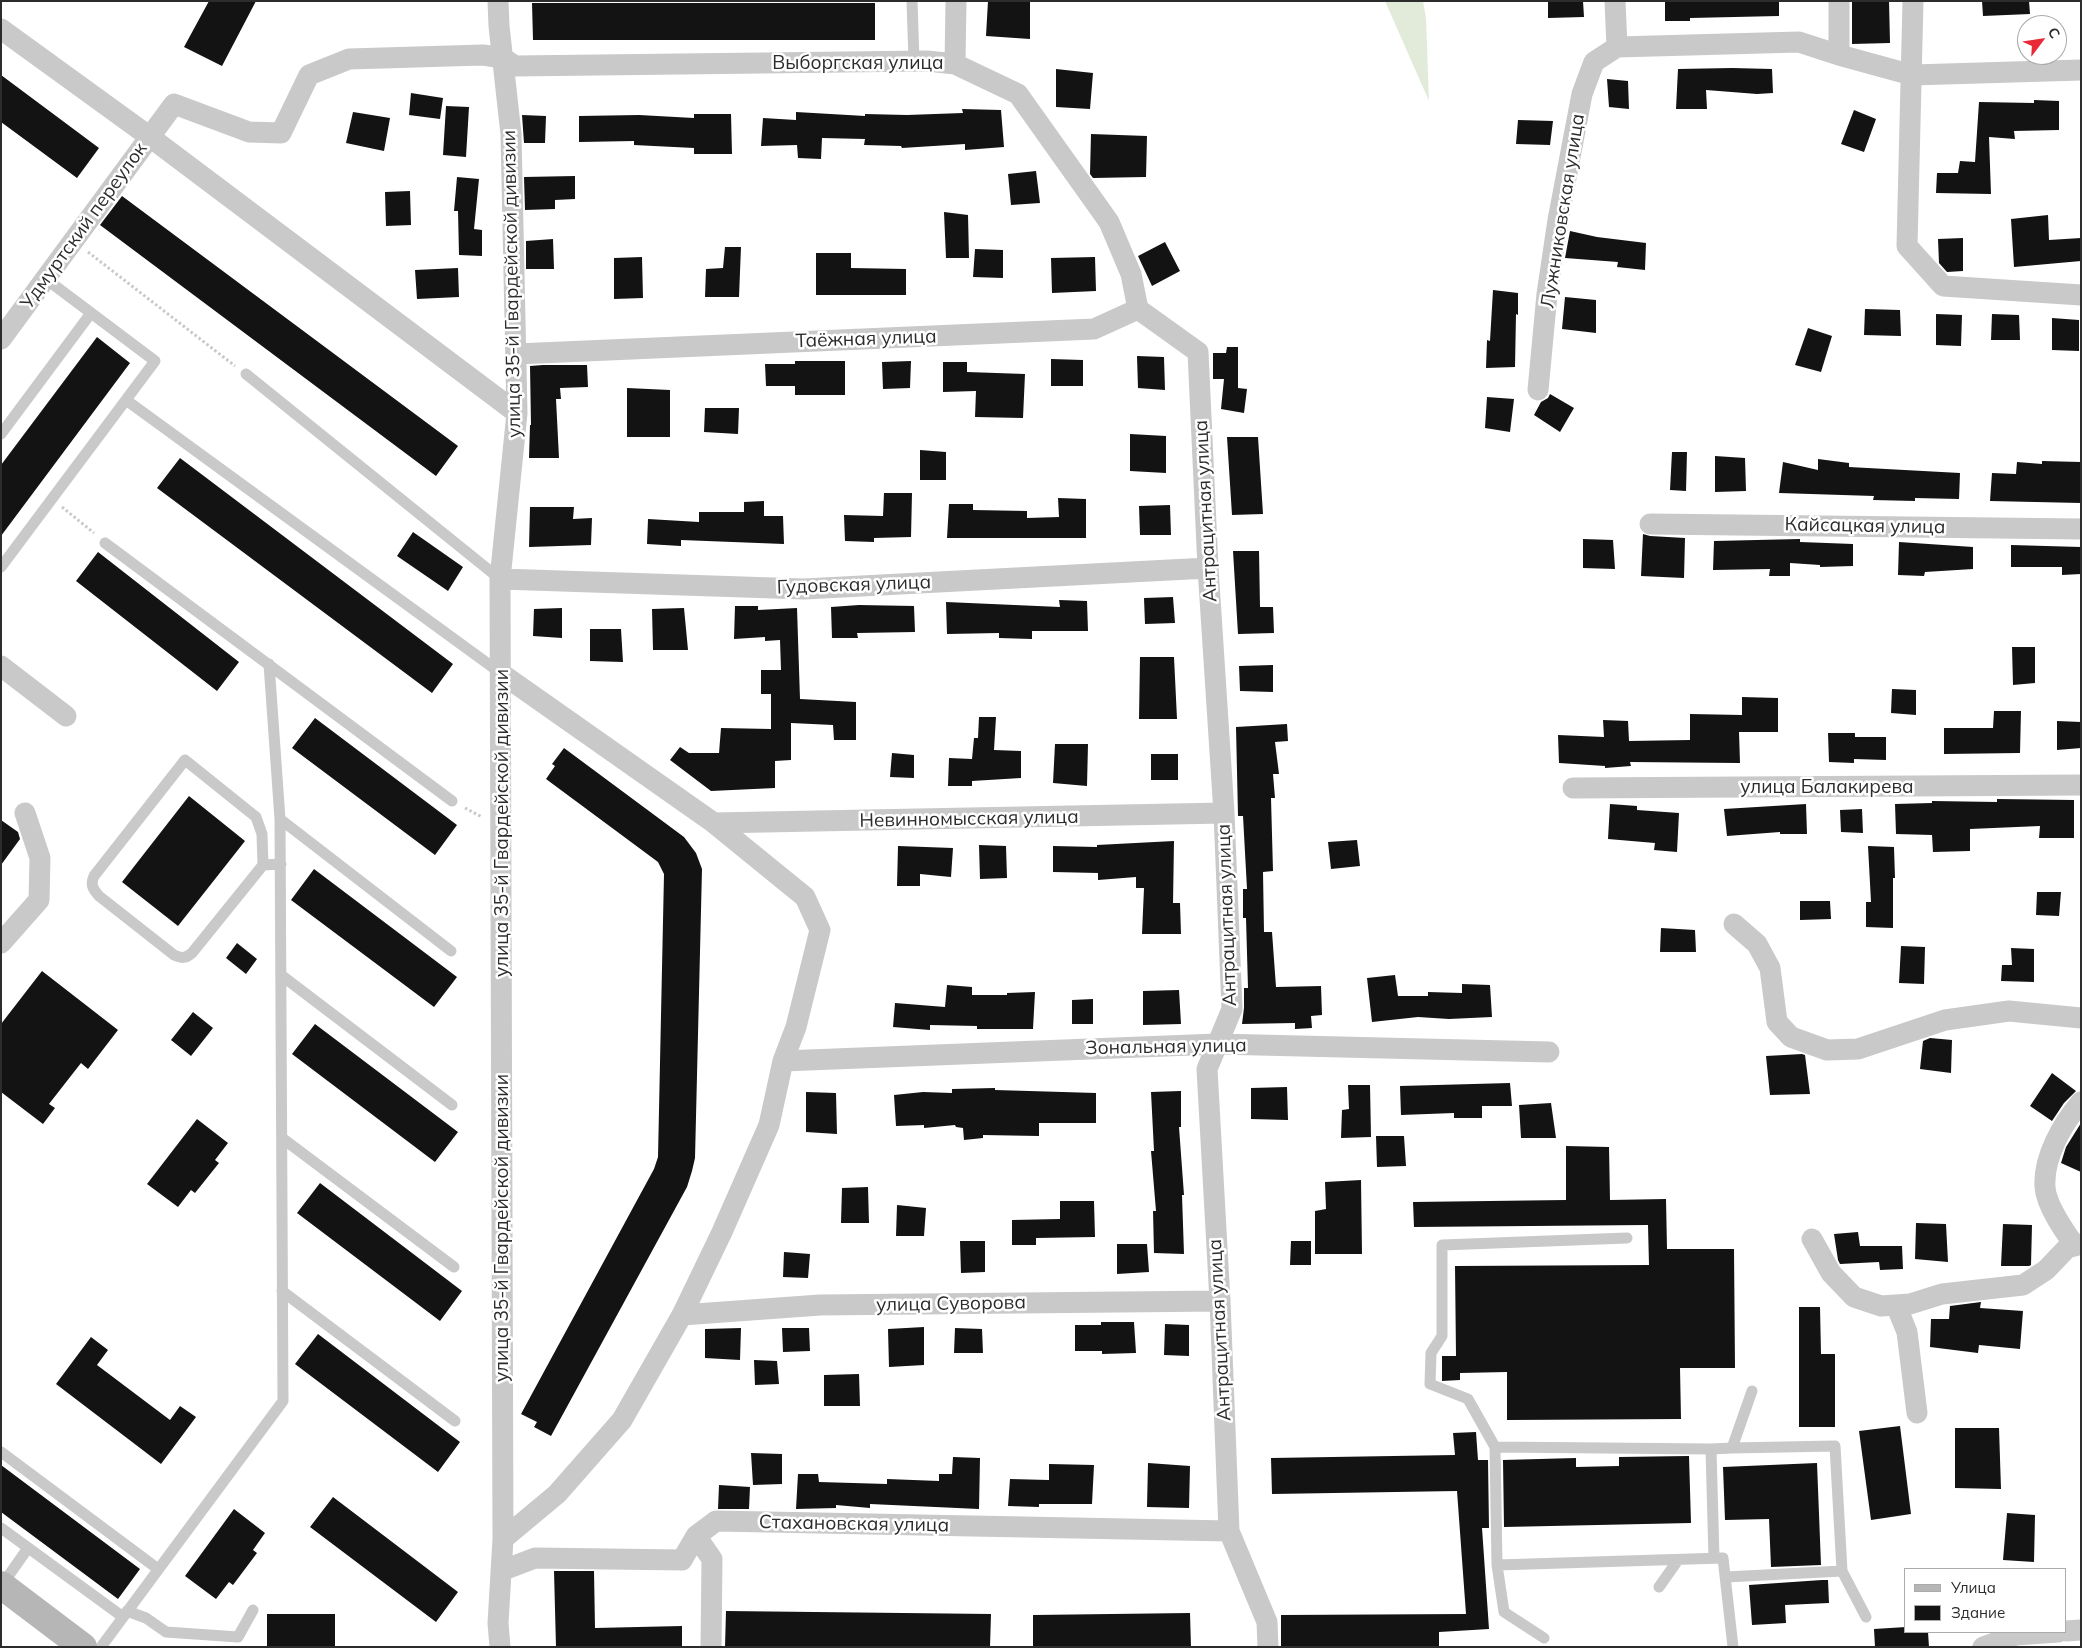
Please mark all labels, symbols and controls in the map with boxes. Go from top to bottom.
north arrow [2017,15,2067,65]
text: С [2044,24,2064,42]
street label: Выборгская улица [772,52,944,74]
street label: Лужниковская улица [1536,112,1590,310]
street label: улица 35-й Гвардейской дивизии [498,130,526,438]
street label: Удмуртский переулок [16,138,152,314]
street label: Таёжная улица [795,325,937,353]
street label: Антрацитная улица [1190,419,1222,603]
street label: Кайсацкая улица [1784,513,1946,539]
street label: Гудовская улица [777,571,931,599]
street label: улица 35-й Гвардейской дивизии [491,669,513,977]
street label: улица Балакирева [1740,776,1914,798]
street label: Невинномысская улица [859,806,1079,832]
street label: Антрацитная улица [1212,823,1242,1007]
street label: Зональная улица [1085,1034,1247,1060]
street label: улица 35-й Гвардейской дивизии [491,1074,513,1382]
street label: Антрацитная улица [1204,1238,1236,1422]
street label: улица Суворова [876,1291,1026,1317]
street label: Стахановская улица [759,1511,949,1537]
legend [1904,1568,2067,1633]
text: Улица [1951,1578,1996,1597]
text: Здание [1951,1603,2005,1622]

